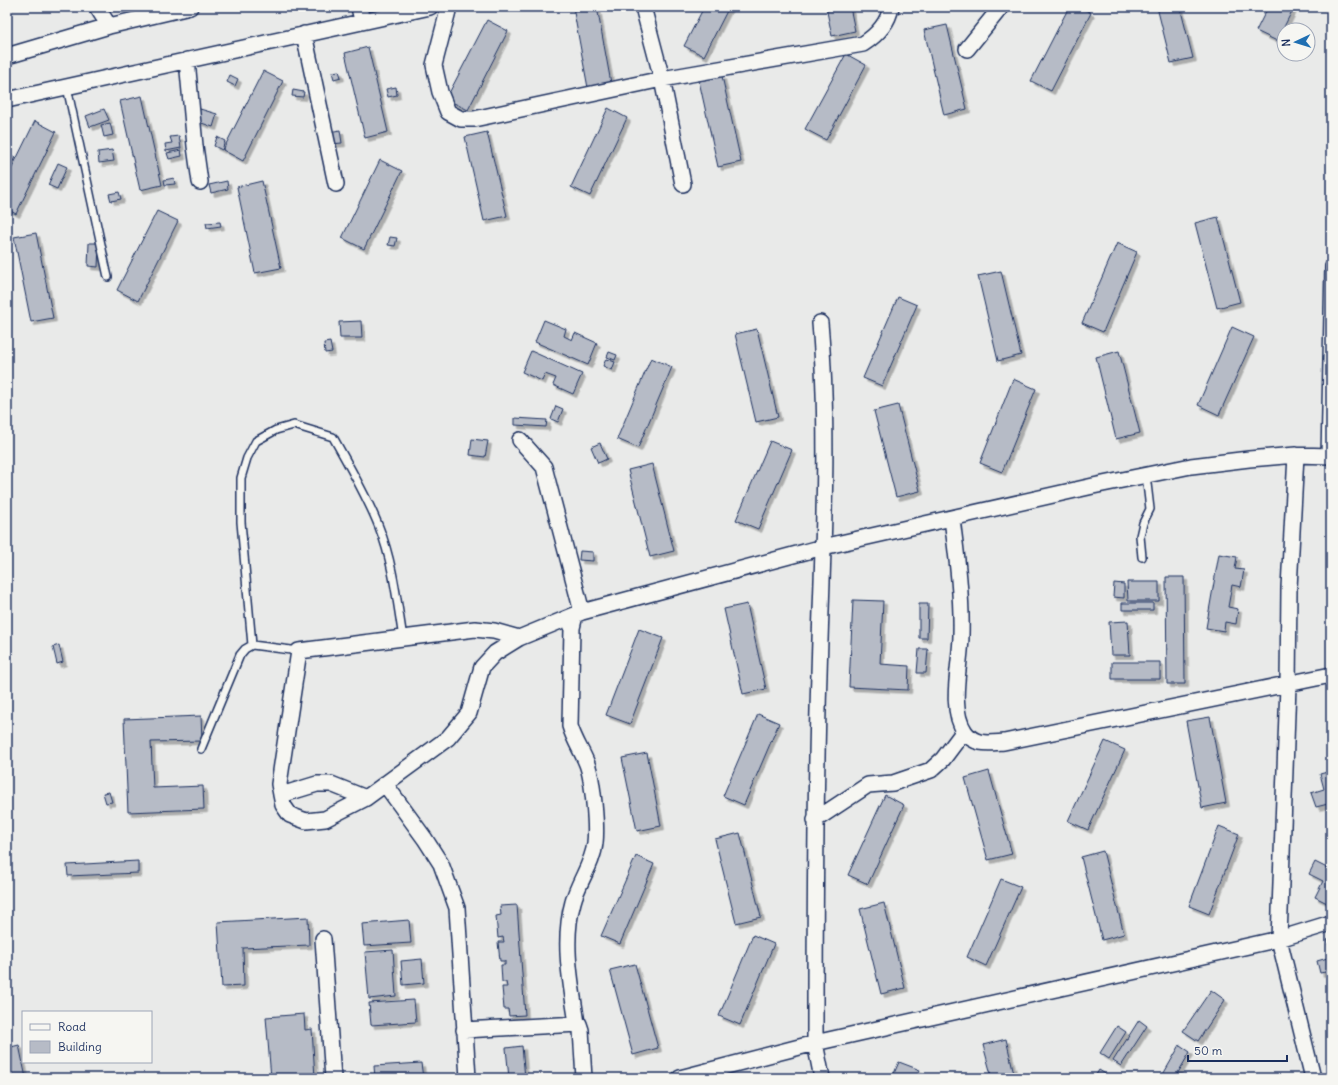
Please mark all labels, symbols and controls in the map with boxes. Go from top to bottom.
north arrow [1276,22,1316,62]
text: N [1279,38,1293,47]
legend [22,1011,152,1063]
text: Road [58,1019,86,1034]
scale bar [1188,1037,1287,1063]
text: Building [58,1039,102,1054]
text: 50 m [1194,1043,1223,1058]

